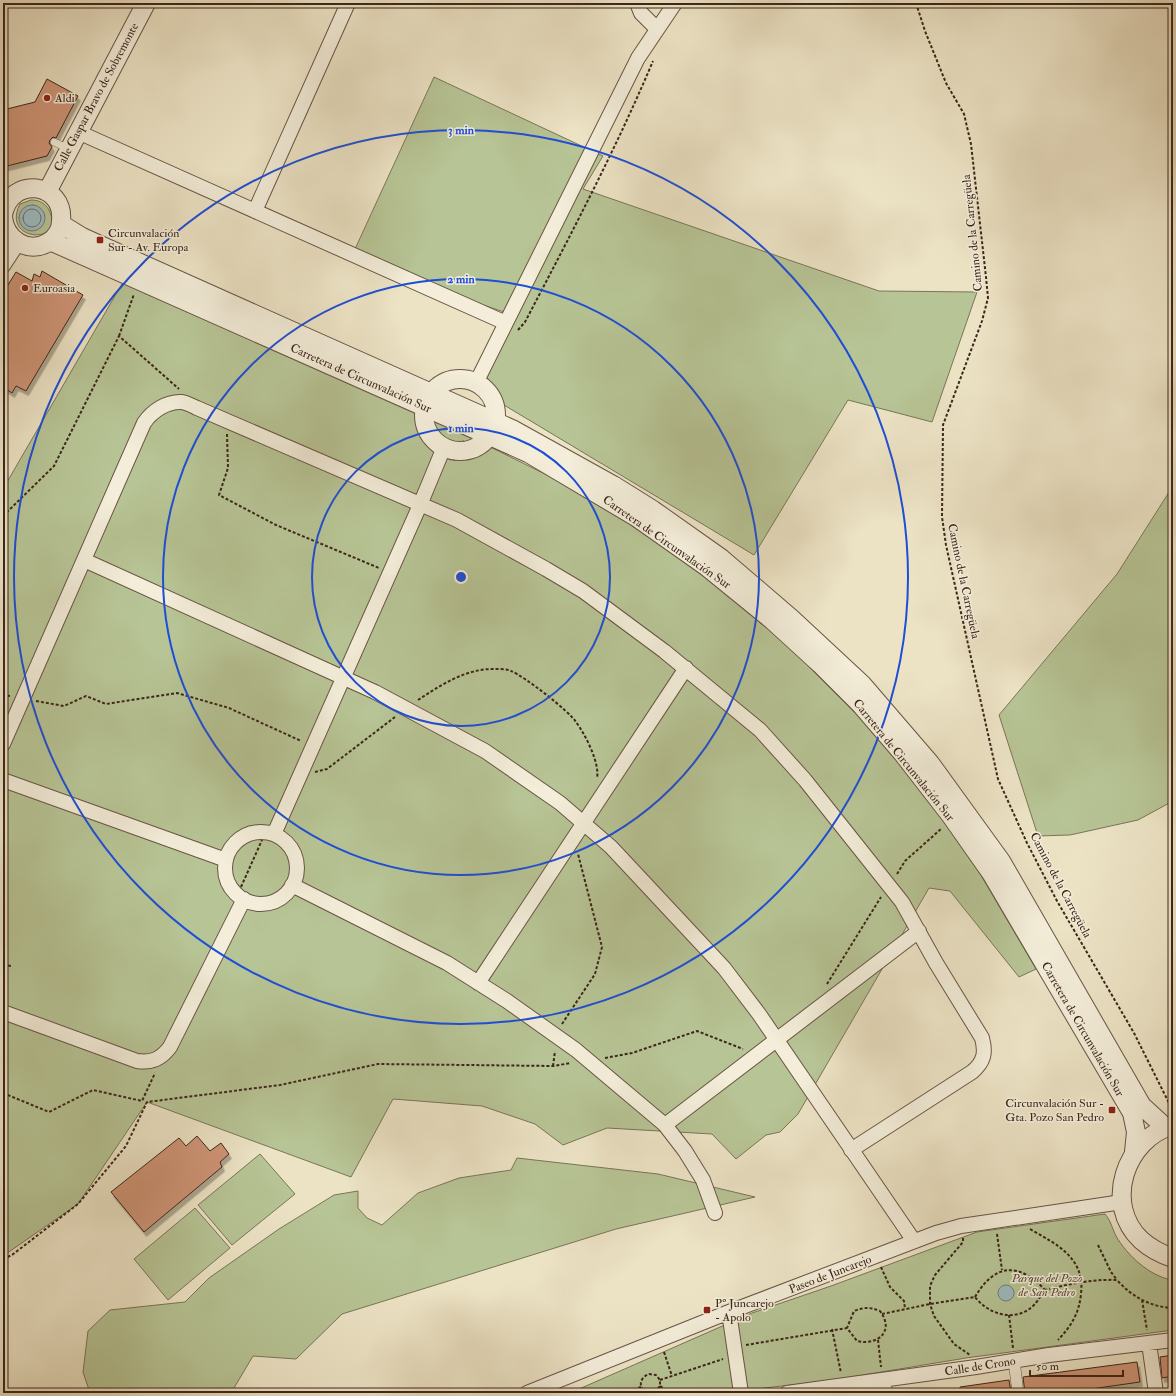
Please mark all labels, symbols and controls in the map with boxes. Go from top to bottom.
street label: Calle Gaspar Bravo de Sobremonte [51,20,142,174]
place label: Aldi [54,91,75,106]
marker: Aldi [42,93,52,103]
text: 3 min [448,123,475,138]
street label: Camino de la Carregüela [959,173,986,292]
place label: Circunvalación Sur - Av. Europa [108,226,190,255]
marker: Circunvalación Sur - Av. Europa [95,235,105,245]
text: 2 min [447,272,475,287]
place label: Euroasia [33,281,76,296]
marker: Euroasia [20,283,30,293]
street label: Carretera de Circunvalación Sur [288,340,434,417]
text: 1 min [448,421,475,436]
street label: Carretera de Circunvalación Sur [600,492,734,593]
street label: Camino de la Carregüela [944,522,983,641]
centre of rings [454,570,468,584]
street label: Carretera de Circunvalación Sur [850,696,958,825]
street label: Camino de la Carregüela [1026,830,1095,942]
street label: Carretera de Circunvalación Sur [1038,959,1128,1100]
place label: Circunvalación Sur - Gta. Pozo San Pedro [1005,1096,1104,1125]
marker: Circunvalación Sur - Gta. Pozo San Pedro [1107,1105,1117,1115]
street label: Paseo de Juncarejo [787,1252,874,1297]
park label: Parque del Pozo de San Pedro [1010,1271,1083,1300]
place label: Pº Juncarejo - Apolo [715,1296,774,1325]
marker: Pº Juncarejo - Apolo [702,1305,712,1315]
scale bar [1030,1352,1123,1378]
street label: Calle de Crono [944,1353,1017,1380]
text: 50 m [1036,1359,1060,1374]

